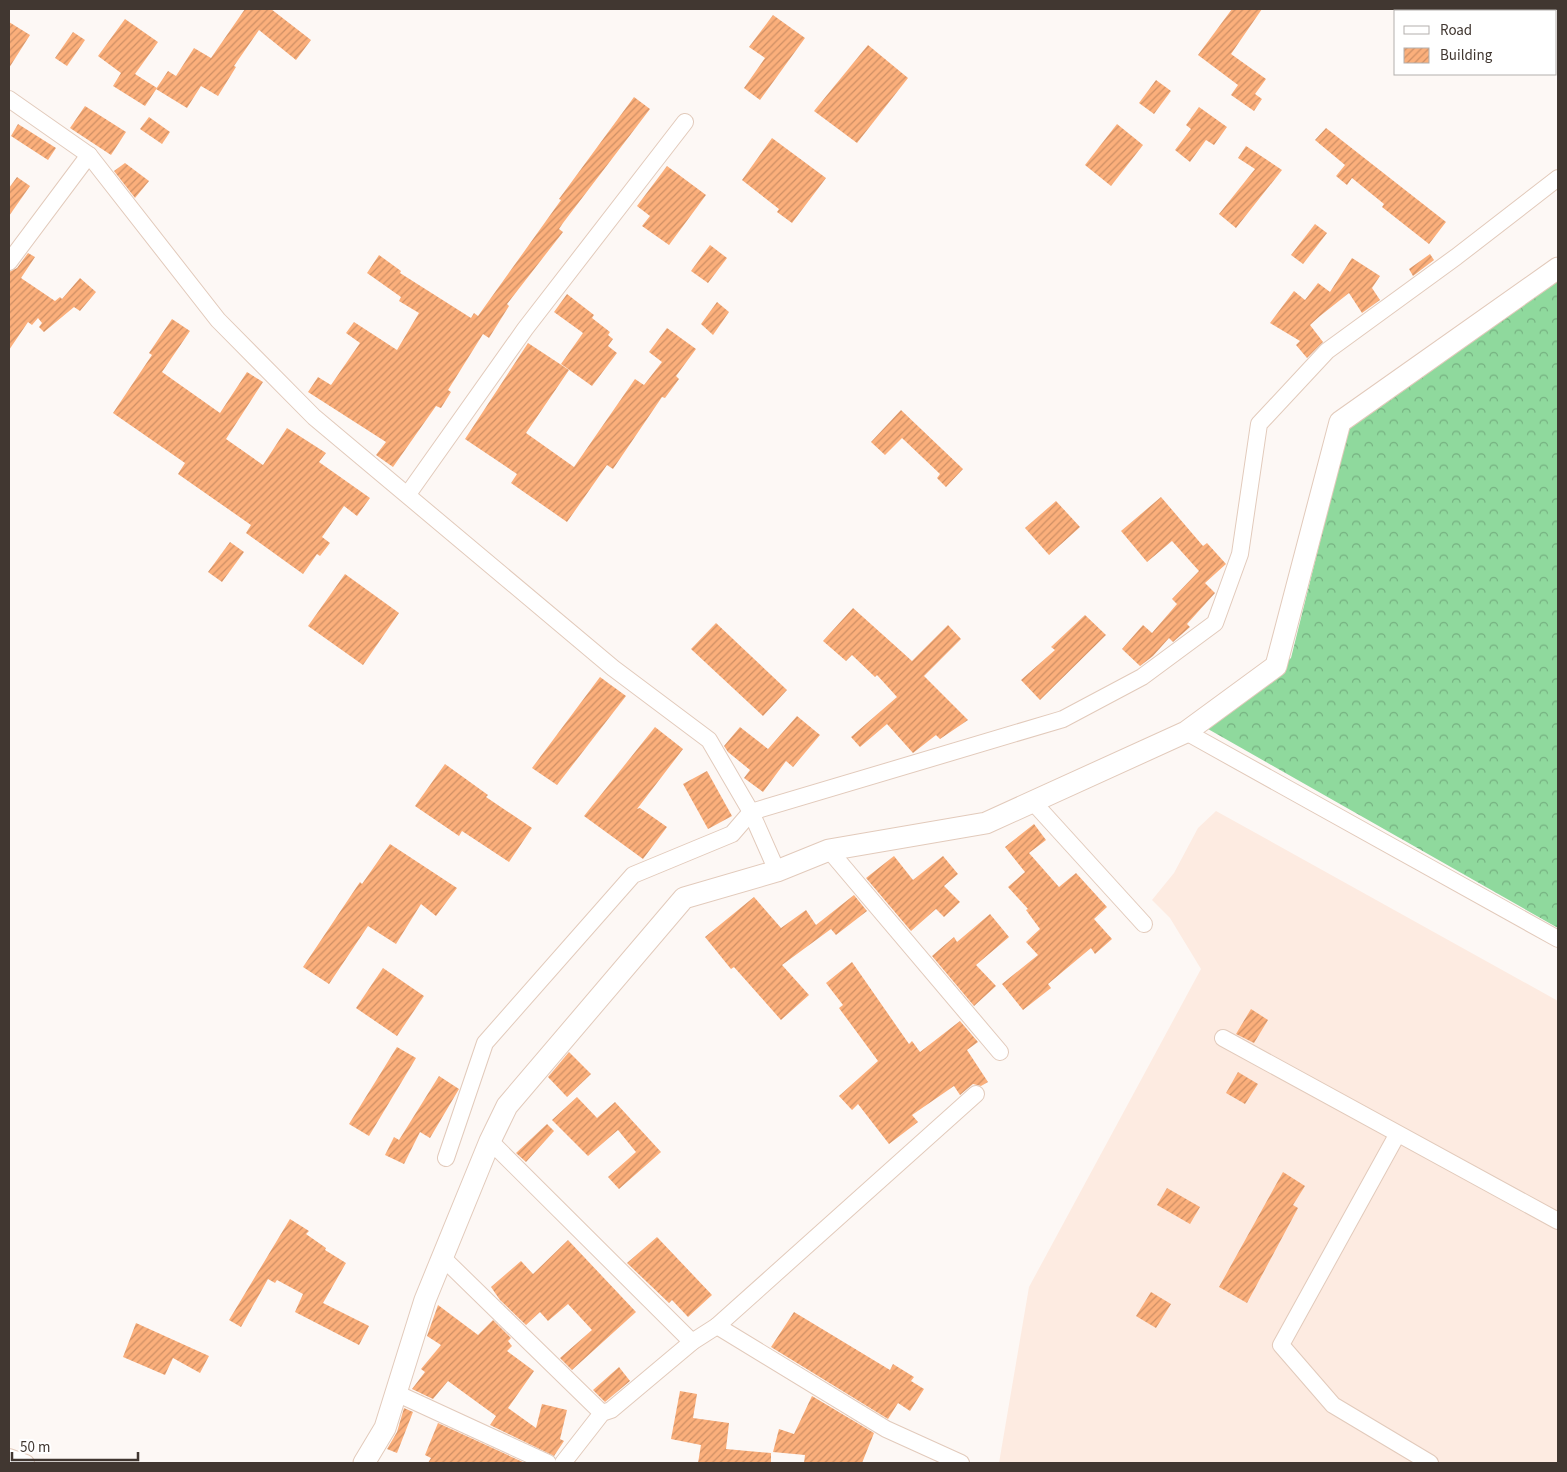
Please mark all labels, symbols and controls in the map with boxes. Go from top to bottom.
legend [1394,10,1557,75]
text: Road [1440,20,1472,41]
text: Building [1440,45,1493,66]
scale bar [12,1430,139,1462]
text: 50 m [20,1437,50,1458]

